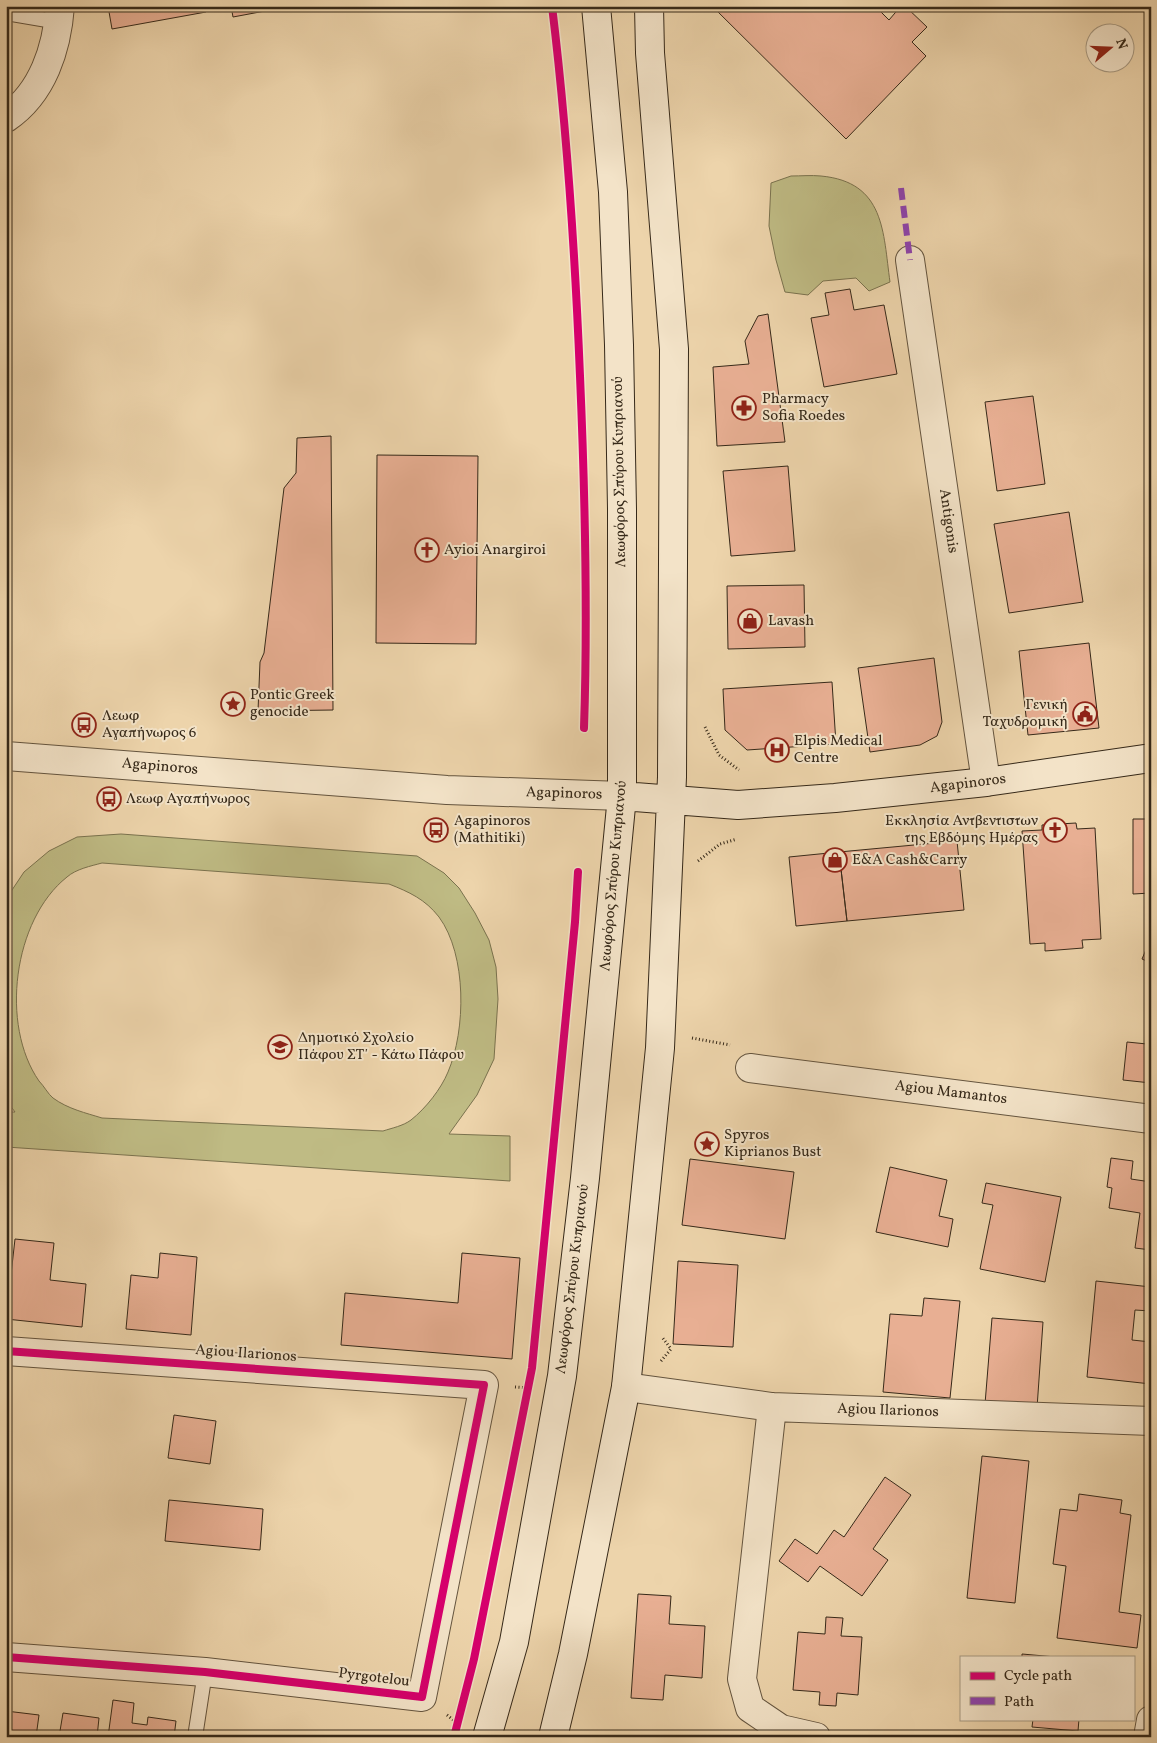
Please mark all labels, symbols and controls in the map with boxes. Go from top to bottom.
north arrow [1084,22,1134,72]
text: N [1110,36,1132,52]
street label: Λεωφόρος Σπύρου Κυπριανού [608,376,632,568]
place label: Pharmacy Sofia Roedes [762,389,845,427]
pharmacy icon: Pharmacy Sofia Roedes [731,395,757,421]
street label: Antigonis [933,487,963,555]
church icon: Ayioi Anargiroi [414,537,440,563]
place label: Ayioi Anargiroi [444,540,546,561]
shop icon: Lavash [737,608,763,634]
place label: Lavash [768,611,814,632]
place label: Pontic Greek genocide [250,685,334,723]
place icon: Pontic Greek genocide [220,691,246,717]
place label: Γενική Ταχυδρομική [982,695,1068,733]
public building icon: Γενική Ταχυδρομική [1072,701,1098,727]
place label: Λεωφ Αγαπήνωρος 6 [102,706,196,744]
bus stop icon: Λεωφ Αγαπήνωρος 6 [71,712,97,738]
place label: Elpis Medical Centre [794,731,882,769]
hospital icon: Elpis Medical Centre [764,737,790,763]
street label: Agapinoros [121,753,199,781]
street label: Agapinoros [929,769,1007,799]
street label: Λεωφόρος Σπύρου Κυπριανού [595,780,633,972]
street label: Agapinoros [525,782,603,806]
bus stop icon: Λεωφ Αγαπήνωρος [96,786,122,812]
place label: Λεωφ Αγαπήνωρος [126,789,250,810]
place label: Agapinoros (Mathitiki) [454,811,530,849]
place label: Εκκλησία Αντβεντιστων της Εβδόμης Ημέρας [885,811,1038,849]
bus stop icon: Agapinoros (Mathitiki) [423,817,449,843]
church icon: Εκκλησία Αντβεντιστων της Εβδόμης Ημέρας [1042,817,1068,843]
shop icon: E&A Cash&Carry [822,847,848,873]
place label: E&A Cash&Carry [852,850,967,871]
place label: Δημοτικό Σχολείο Πάφου ΣΤ΄ - Κάτω Πάφου [298,1028,464,1066]
school or university icon: Δημοτικό Σχολείο Πάφου ΣΤ΄ - Κάτω Πάφου [267,1034,293,1060]
street label: Agiou Mamantos [894,1076,1008,1110]
place label: Spyros Kiprianos Bust [724,1125,821,1163]
place icon: Spyros Kiprianos Bust [694,1131,720,1157]
street label: Λεωφόρος Σπύρου Κυπριανού [551,1183,595,1375]
street label: Agiou Ilarionos [195,1340,297,1368]
street label: Agiou Ilarionos [837,1399,939,1423]
legend [960,1656,1134,1720]
street label: Pyrgotelou [337,1663,411,1693]
text: Cycle path [1004,1666,1072,1687]
text: Path [1004,1692,1034,1713]

